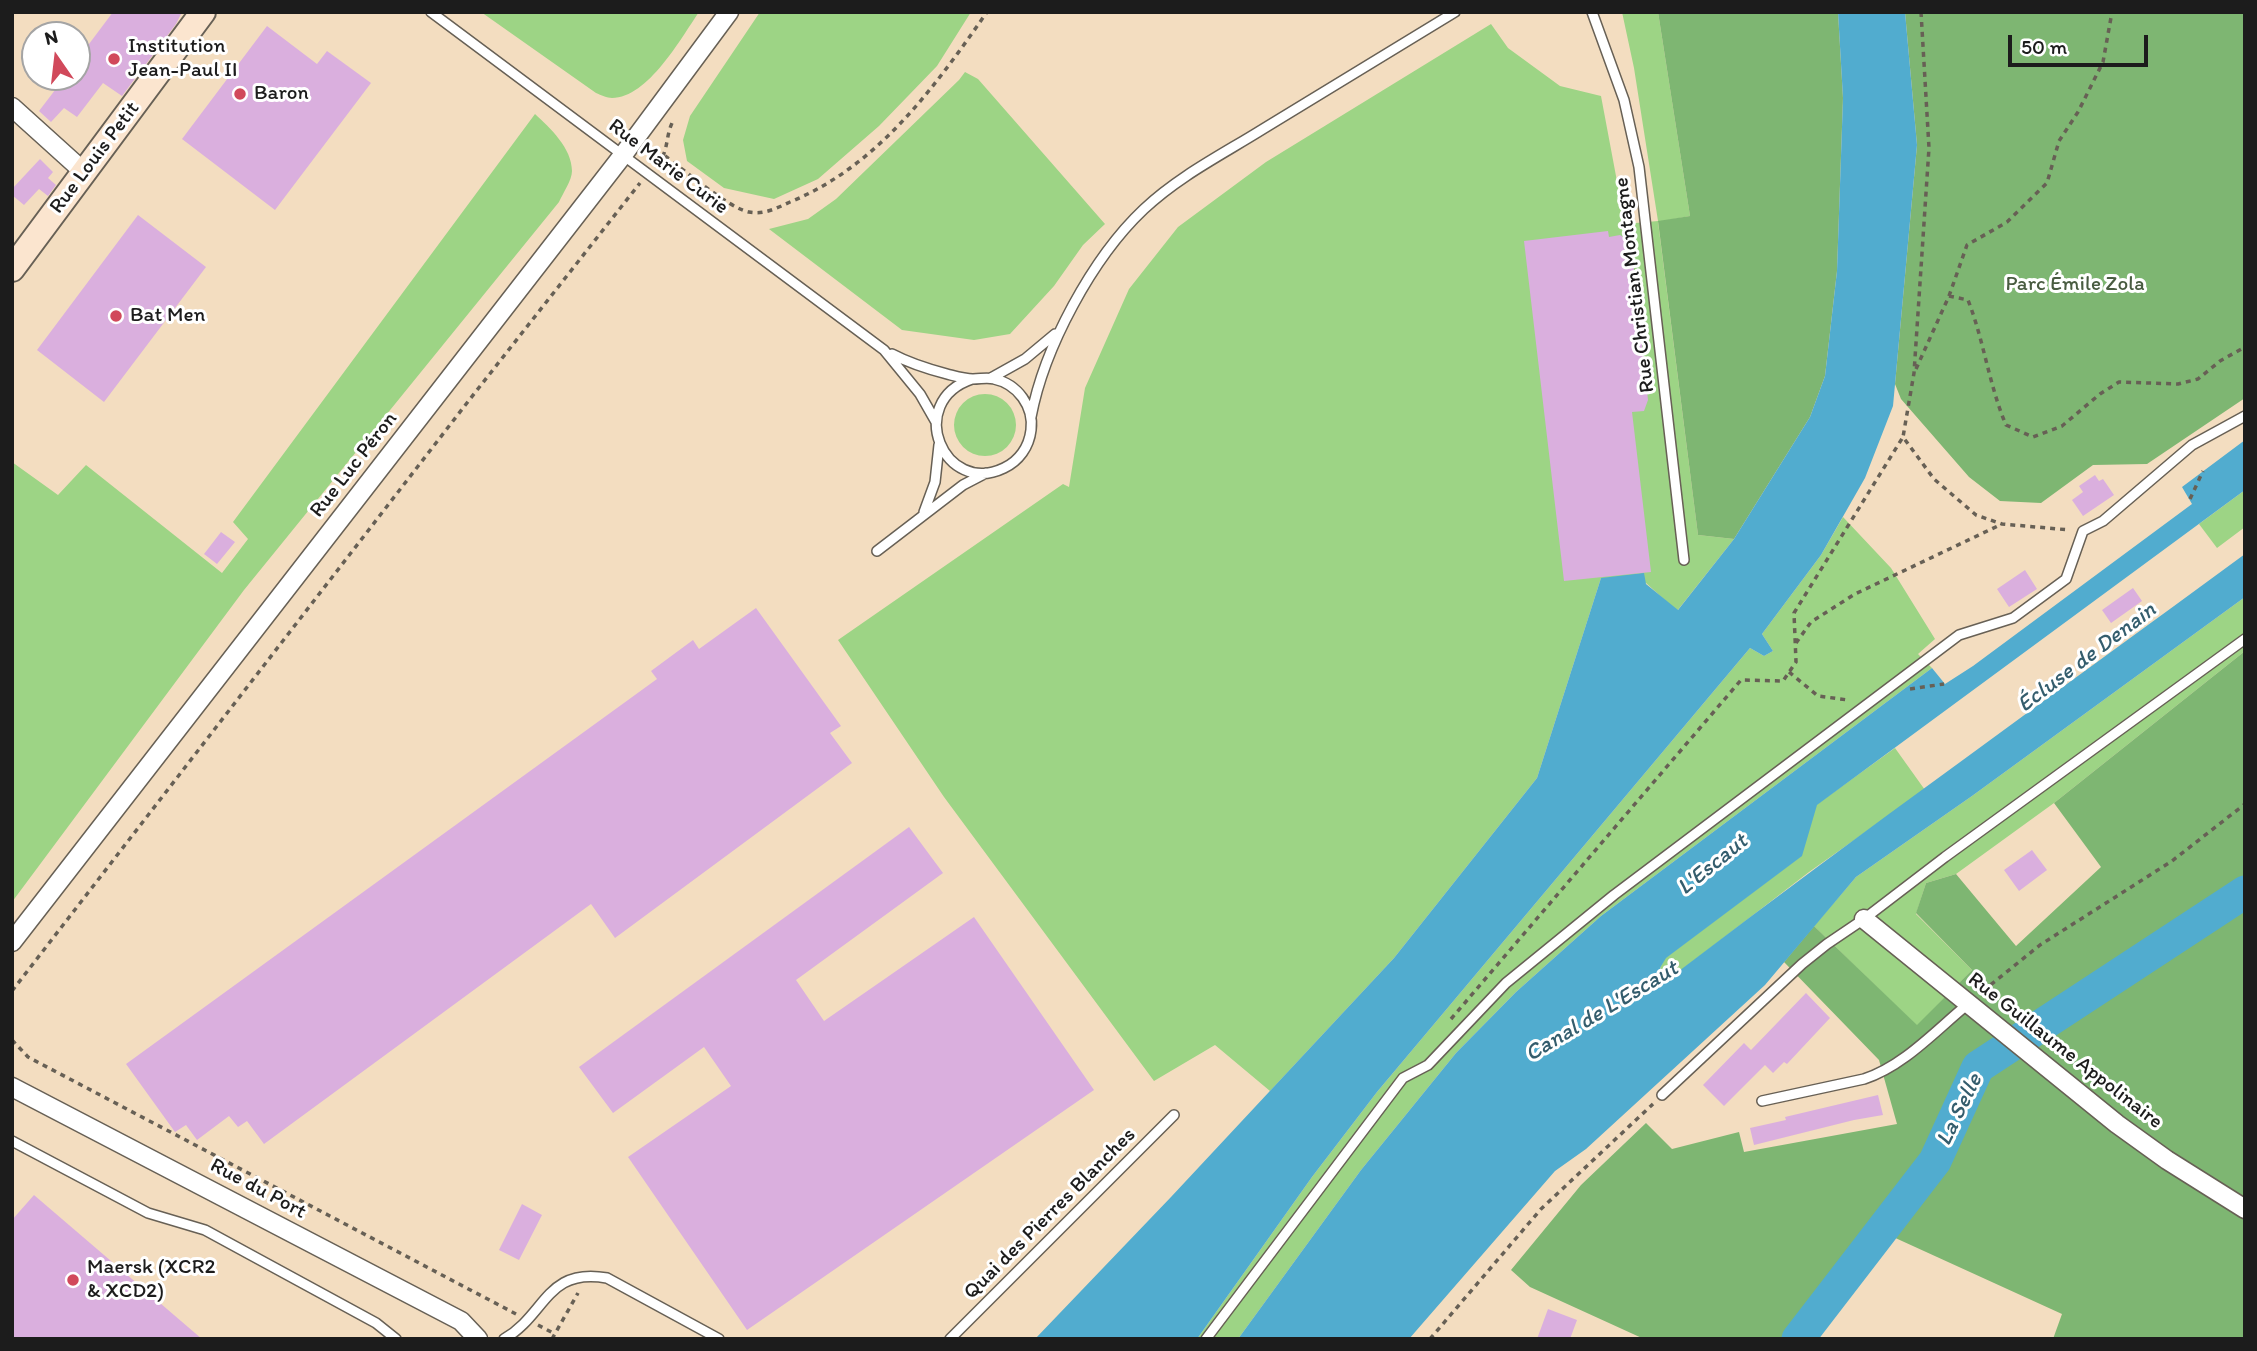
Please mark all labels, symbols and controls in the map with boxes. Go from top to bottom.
north arrow [21,21,91,91]
scale bar [2012,21,2152,65]
text: N [42,24,60,50]
place label: Institution Jean-Paul II [128,34,237,84]
text: 50 m [2021,34,2067,59]
marker: Institution Jean-Paul II [106,51,122,67]
place label: Baron [254,81,309,107]
marker: Baron [232,86,248,102]
street label: Rue Louis Petit [45,97,145,219]
street label: Rue Marie Curie [603,114,733,220]
street label: Rue Christian Montagne [1609,176,1661,394]
park label: Parc Émile Zola [2005,272,2145,298]
place label: Bat Men [130,303,205,329]
marker: Bat Men [108,308,124,324]
street label: Rue Luc Péron [305,407,403,523]
water label: Écluse de Denain [2012,597,2162,719]
water label: L'Escaut [1672,828,1754,902]
water label: Canal de L'Escaut [1520,955,1684,1069]
street label: Rue Guillaume Appolinaire [1963,967,2167,1135]
water label: La Selle [1931,1070,1989,1150]
street label: Quai des Pierres Blanches [959,1123,1141,1305]
street label: Rue du Port [206,1153,310,1225]
place label: Maersk (XCR2 & XCD2) [87,1255,215,1305]
marker: Maersk (XCR2 & XCD2) [65,1272,81,1288]

